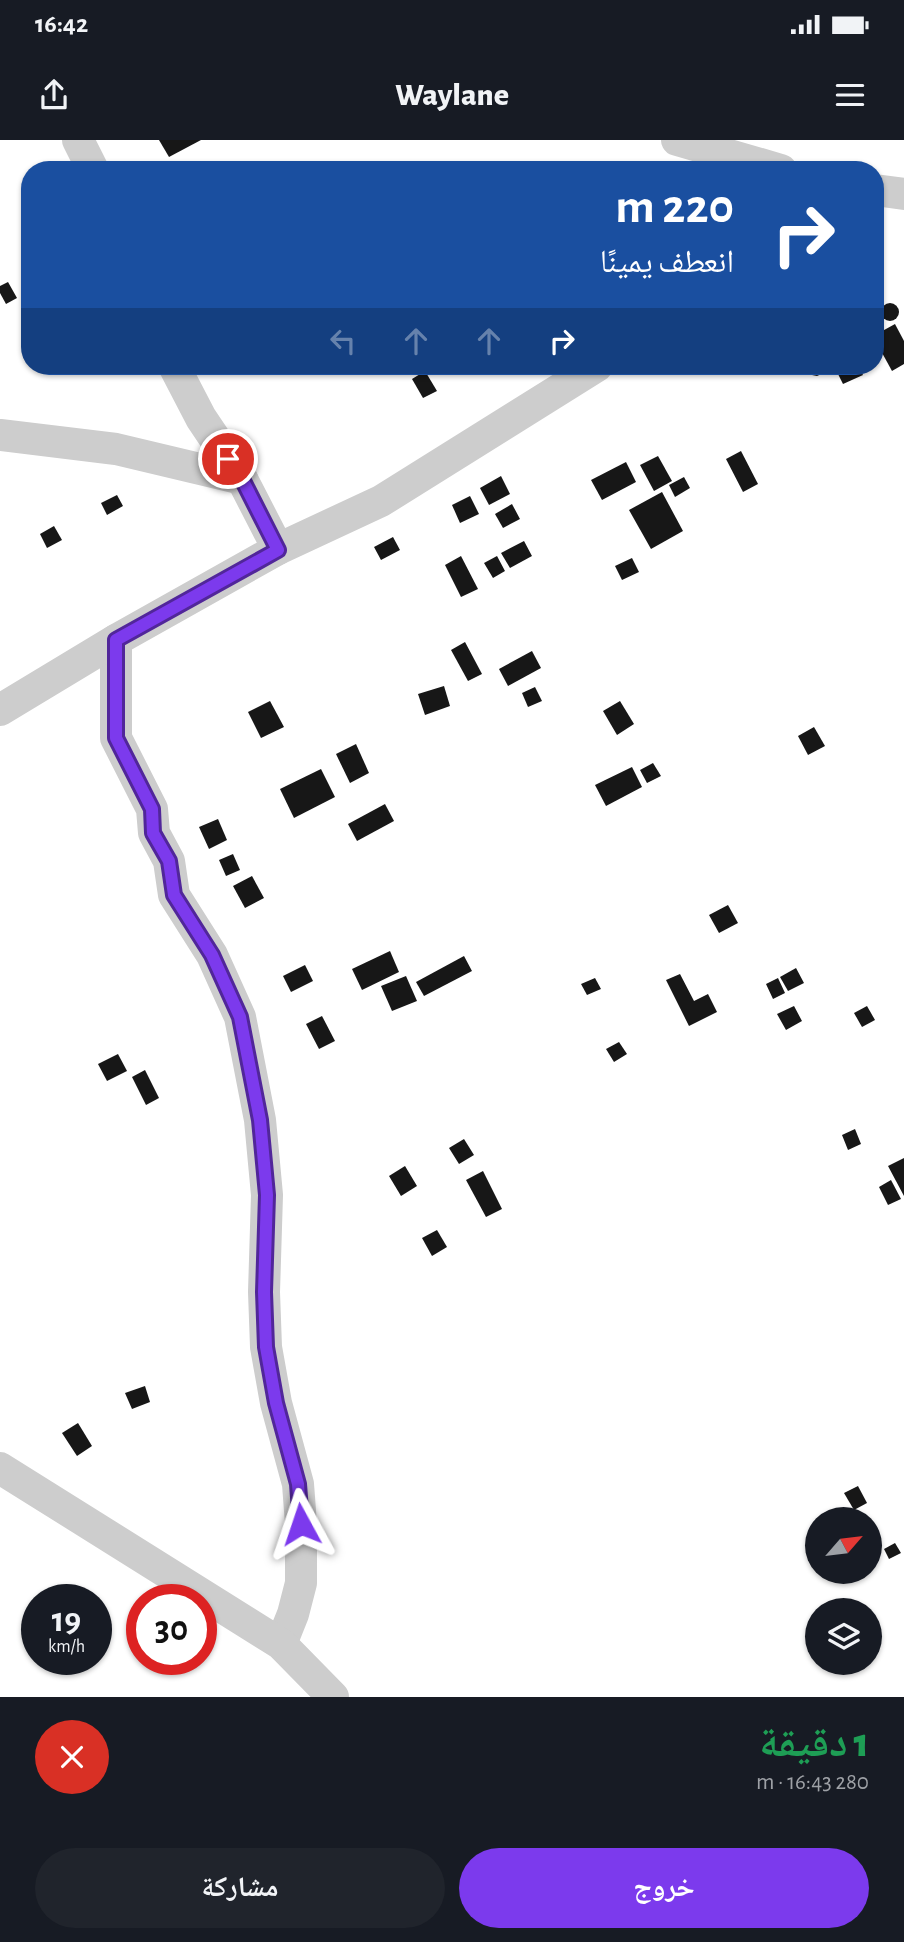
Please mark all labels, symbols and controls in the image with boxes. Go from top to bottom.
text: 16:42 [35,11,88,37]
icon: share [35,76,73,114]
icon: menu [831,76,869,114]
text: Waylane [395,79,509,111]
text: 220 m [615,183,734,232]
icon: right [758,189,849,280]
text: انعطف يمينًا [600,246,734,278]
icon: left [324,322,362,360]
icon: ahead [397,322,435,360]
icon: ahead [470,322,508,360]
icon: right [543,322,581,360]
pin [198,429,258,489]
icon: arrive [209,440,247,478]
position arrow [264,1487,338,1561]
north arrow [805,1507,882,1584]
map controls [805,1507,882,1675]
speed limit sign: 30 [126,1584,217,1675]
button: layers [805,1598,882,1675]
text: 19 [52,1603,81,1638]
text: km/h [48,1638,85,1656]
button: close [35,1720,109,1794]
text: 1 دقيقة [759,1722,869,1764]
text: 280 m · 16:43 [756,1771,869,1794]
button: مشاركة [35,1848,445,1928]
button: خروج [459,1848,869,1928]

